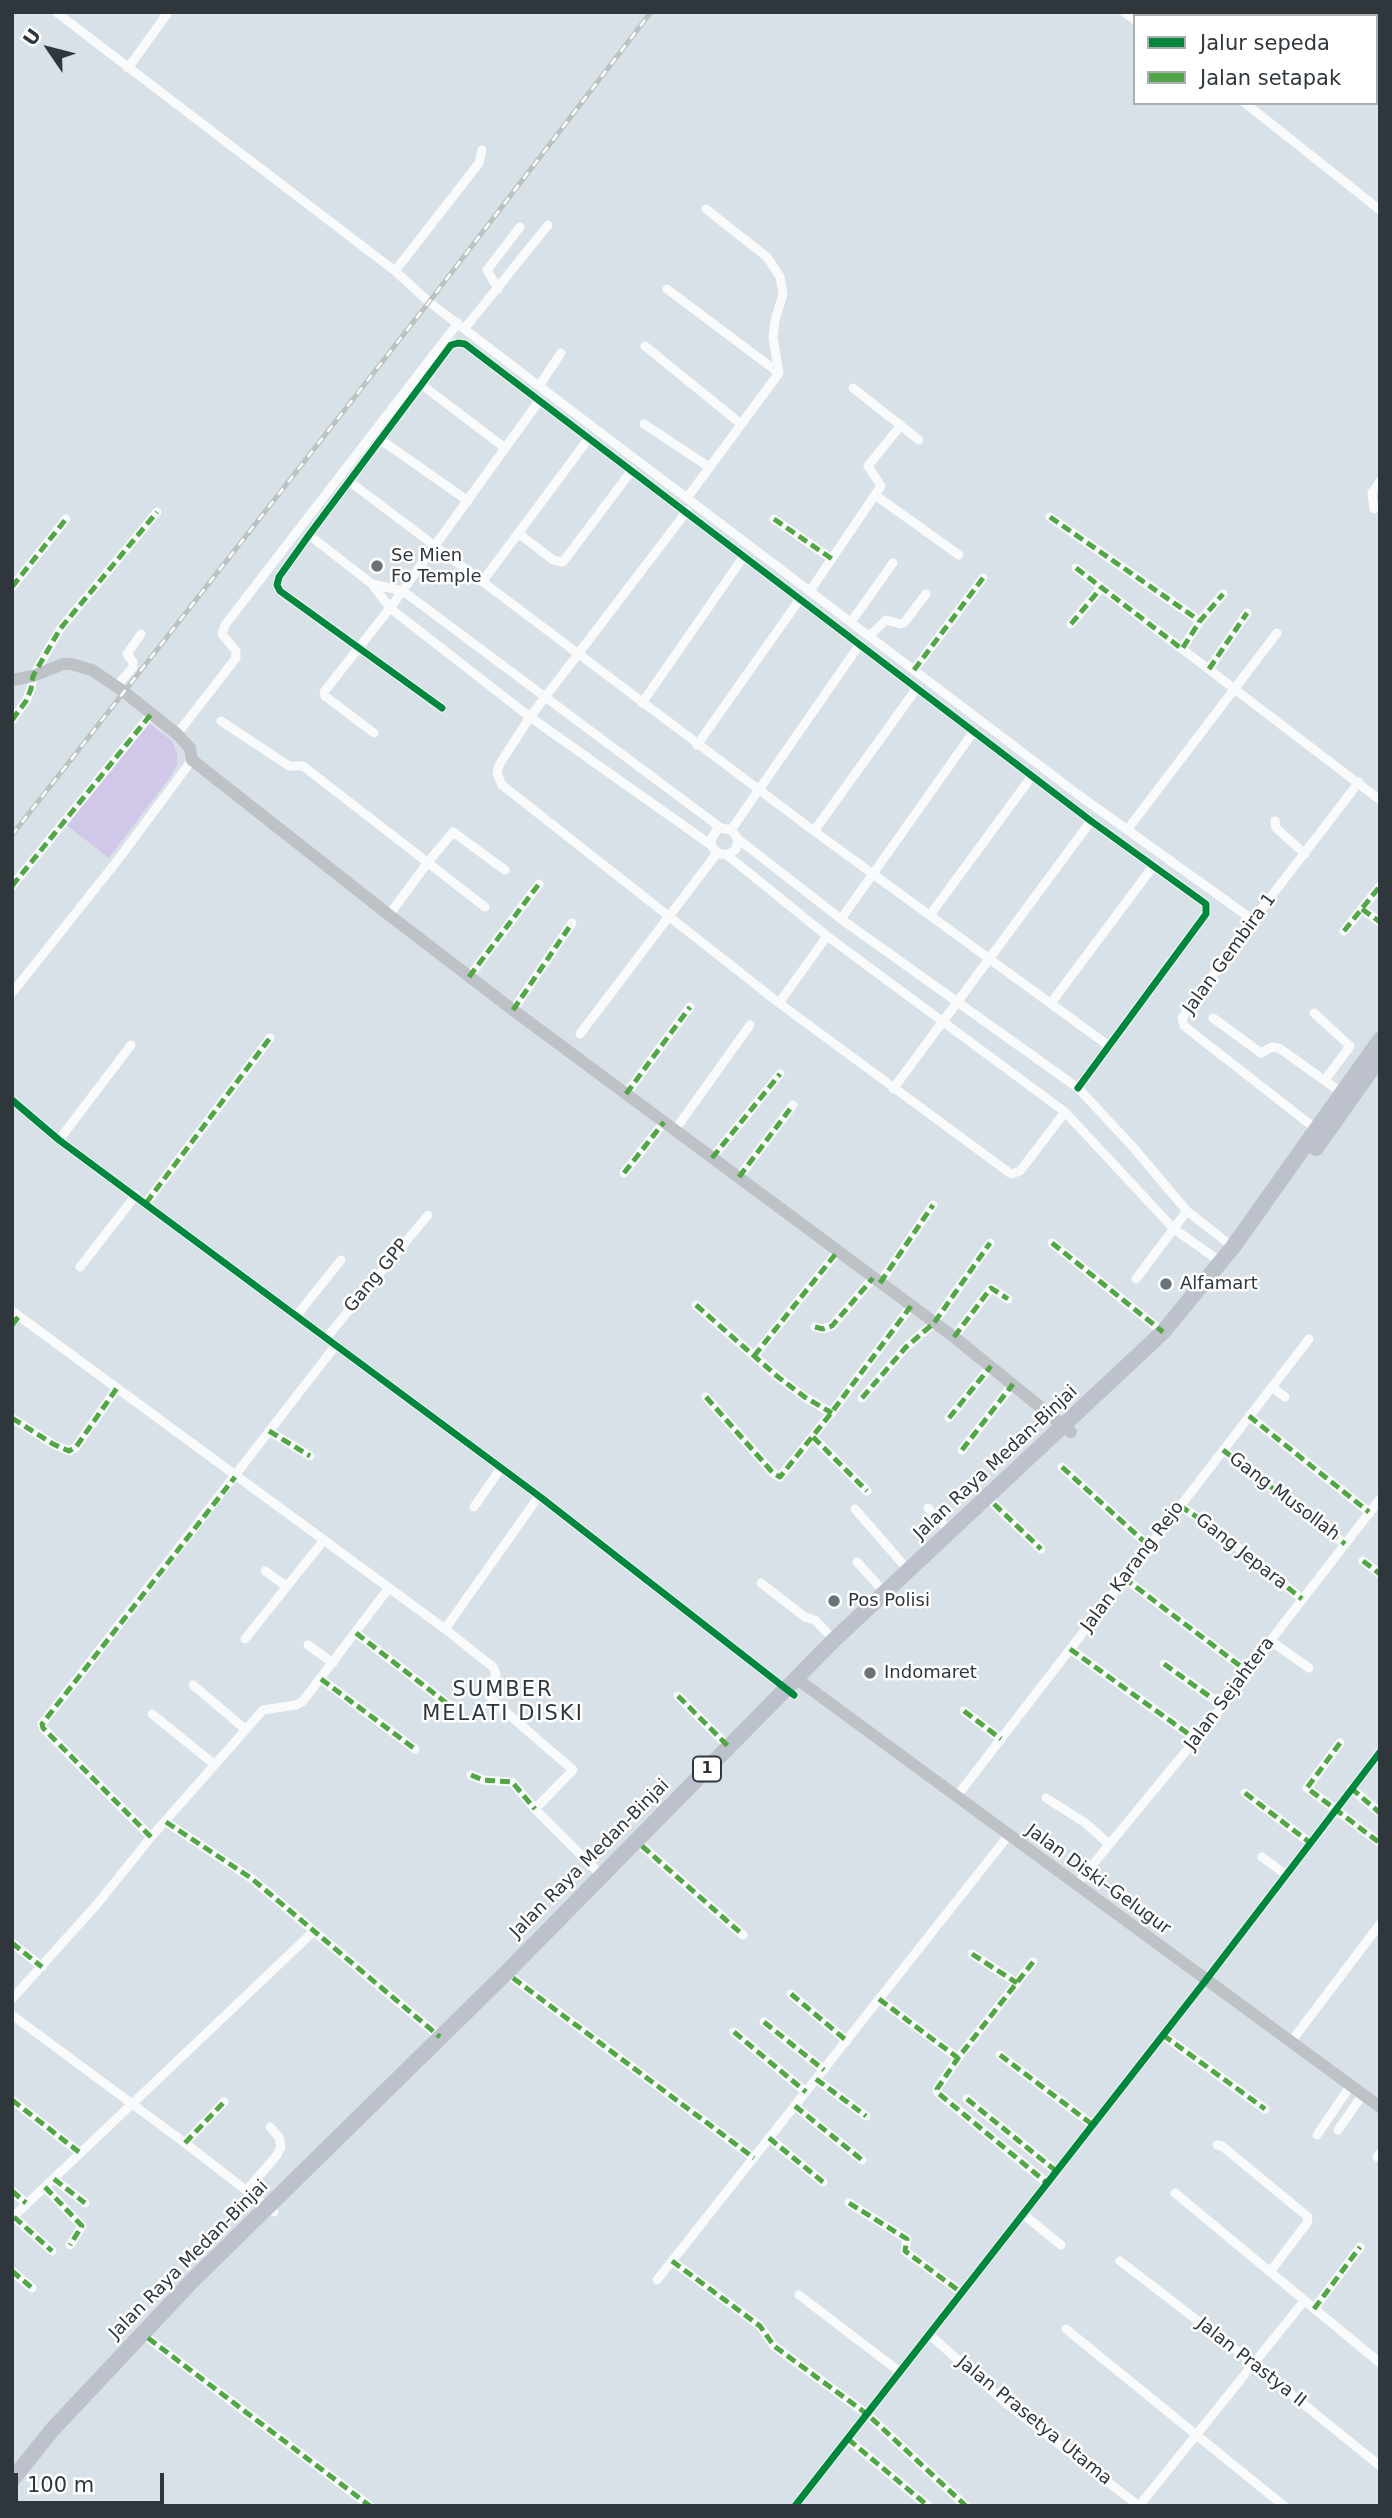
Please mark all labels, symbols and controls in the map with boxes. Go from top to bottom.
north arrow [14,14,84,84]
legend [1133,14,1378,105]
text: U [18,24,45,50]
text: Jalur sepeda [1200,31,1330,55]
text: Jalan setapak [1200,66,1341,90]
place label: Se Mien Fo Temple [391,545,481,588]
marker: Se Mien Fo Temple [369,558,385,574]
street label: Jalan Gembira 1 [1179,889,1281,1019]
street label: Gang GPP [340,1235,414,1317]
place label: Alfamart [1180,1273,1258,1295]
marker: Alfamart [1158,1276,1174,1292]
street label: Jalan Raya Medan-Binjai [910,1381,1082,1545]
street label: Gang Musollah [1224,1448,1344,1546]
street label: Jalan Karang Rejo [1077,1497,1189,1637]
street label: Gang Jepara [1191,1509,1291,1595]
place label: Pos Polisi [848,1590,930,1612]
marker: Pos Polisi [826,1593,842,1609]
street label: Jalan Sejahtera [1180,1633,1280,1755]
place label: Indomaret [884,1662,977,1684]
marker: Indomaret [862,1665,878,1681]
district label: SUMBER MELATI DISKI [424,1678,582,1728]
road number: 1 [693,1756,721,1782]
street label: Jalan Raya Medan-Binjai [506,1775,674,1943]
street label: Jalan Diski–Gelugur [1021,1820,1175,1940]
street label: Jalan Raya Medan-Binjai [105,2176,273,2344]
street label: Jalan Prastya II [1192,2314,1310,2412]
street label: Jalan Prasetya Utama [952,2352,1116,2490]
scale bar [18,2458,168,2502]
text: 100 m [27,2473,94,2497]

